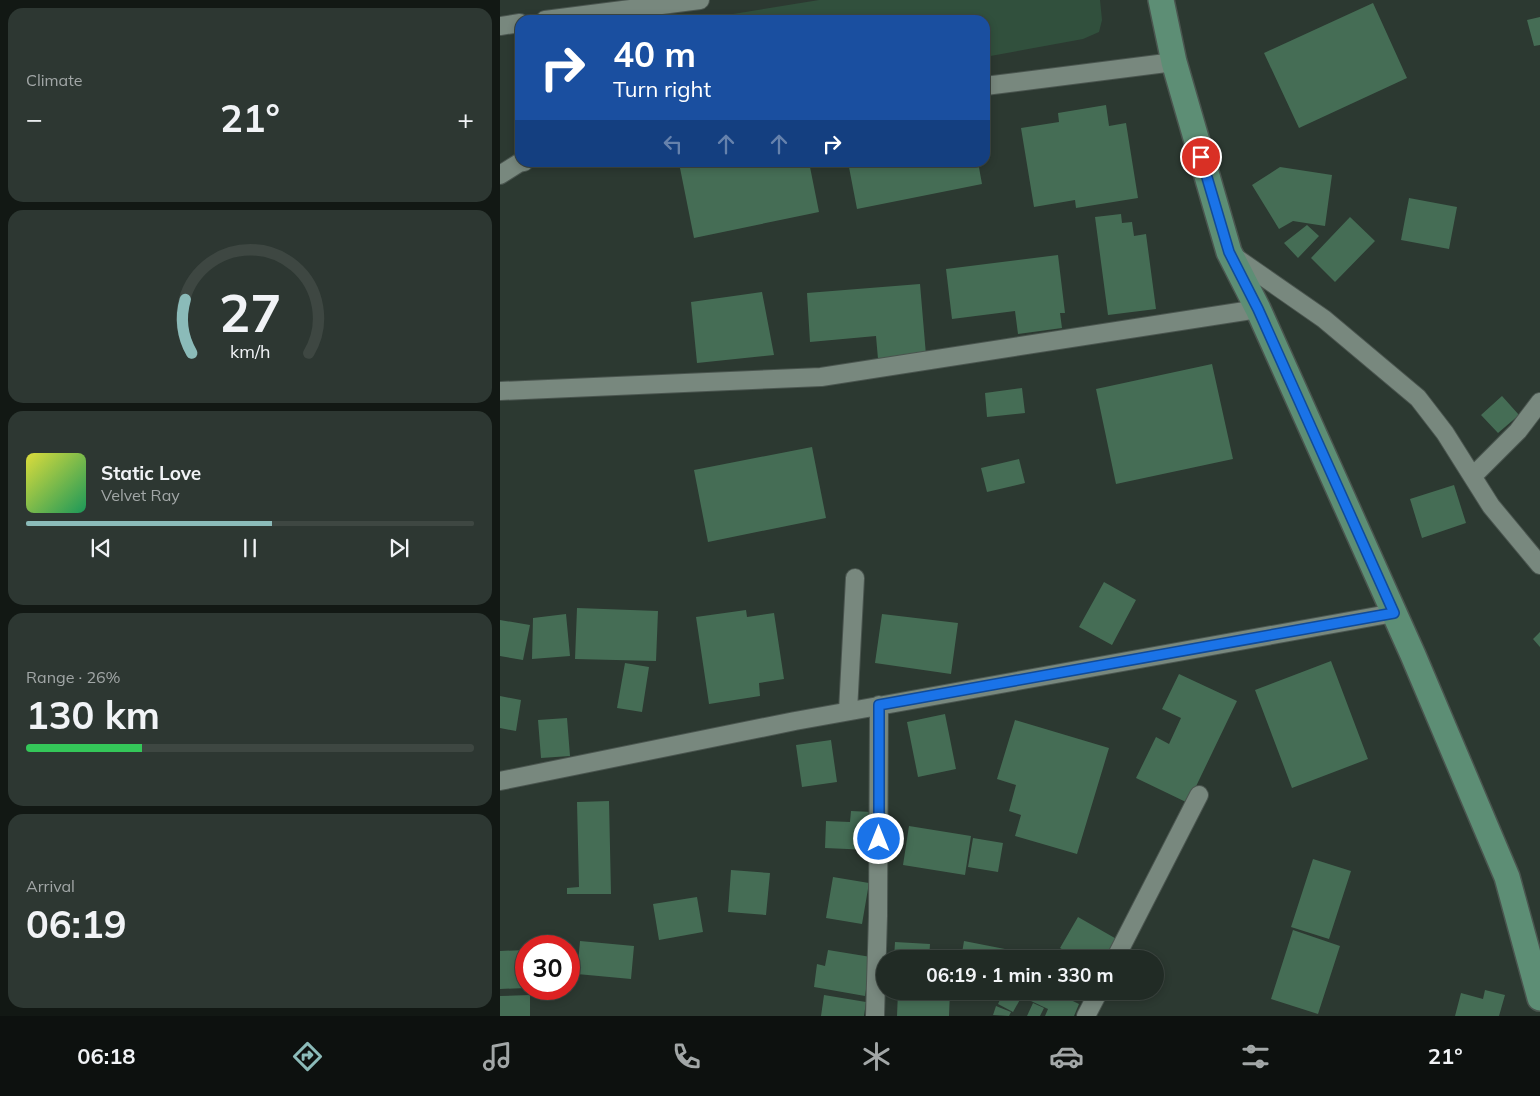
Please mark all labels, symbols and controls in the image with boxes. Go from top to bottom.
text: 40 m [613,32,696,76]
icon: right [530,35,595,100]
text: Climate [26,70,82,90]
text: Turn right [613,75,711,103]
text: 21° [220,94,280,142]
text: − [26,101,43,136]
text: + [457,101,474,136]
icon: left [659,130,687,158]
icon: ahead [712,130,740,158]
icon: ahead [765,130,793,158]
icon: right [818,130,846,158]
pin [1180,136,1222,178]
icon: arrive [1187,143,1215,171]
text: 27 [219,280,281,345]
text: km/h [230,340,270,362]
text: Static Love [101,461,201,485]
text: Velvet Ray [101,485,180,505]
icon: previous [87,534,115,562]
icon: pause [236,534,264,562]
icon: next [385,534,413,562]
text: Range · 26% [26,667,121,687]
text: 130 km [26,691,160,739]
position arrow [852,812,904,864]
text: Arrival [26,876,75,896]
text: 06:19 [26,900,127,948]
speed limit sign: 30 [515,935,580,1000]
text: 06:19 · 1 min · 330 m [926,963,1114,987]
icon: directions [290,1039,325,1074]
icon: music [480,1039,515,1074]
icon: phone [669,1039,704,1074]
icon: climate [859,1039,894,1074]
icon: car [1049,1039,1084,1074]
icon: filters [1238,1039,1273,1074]
text: 06:18 [77,1042,136,1070]
text: 21° [1428,1042,1463,1070]

